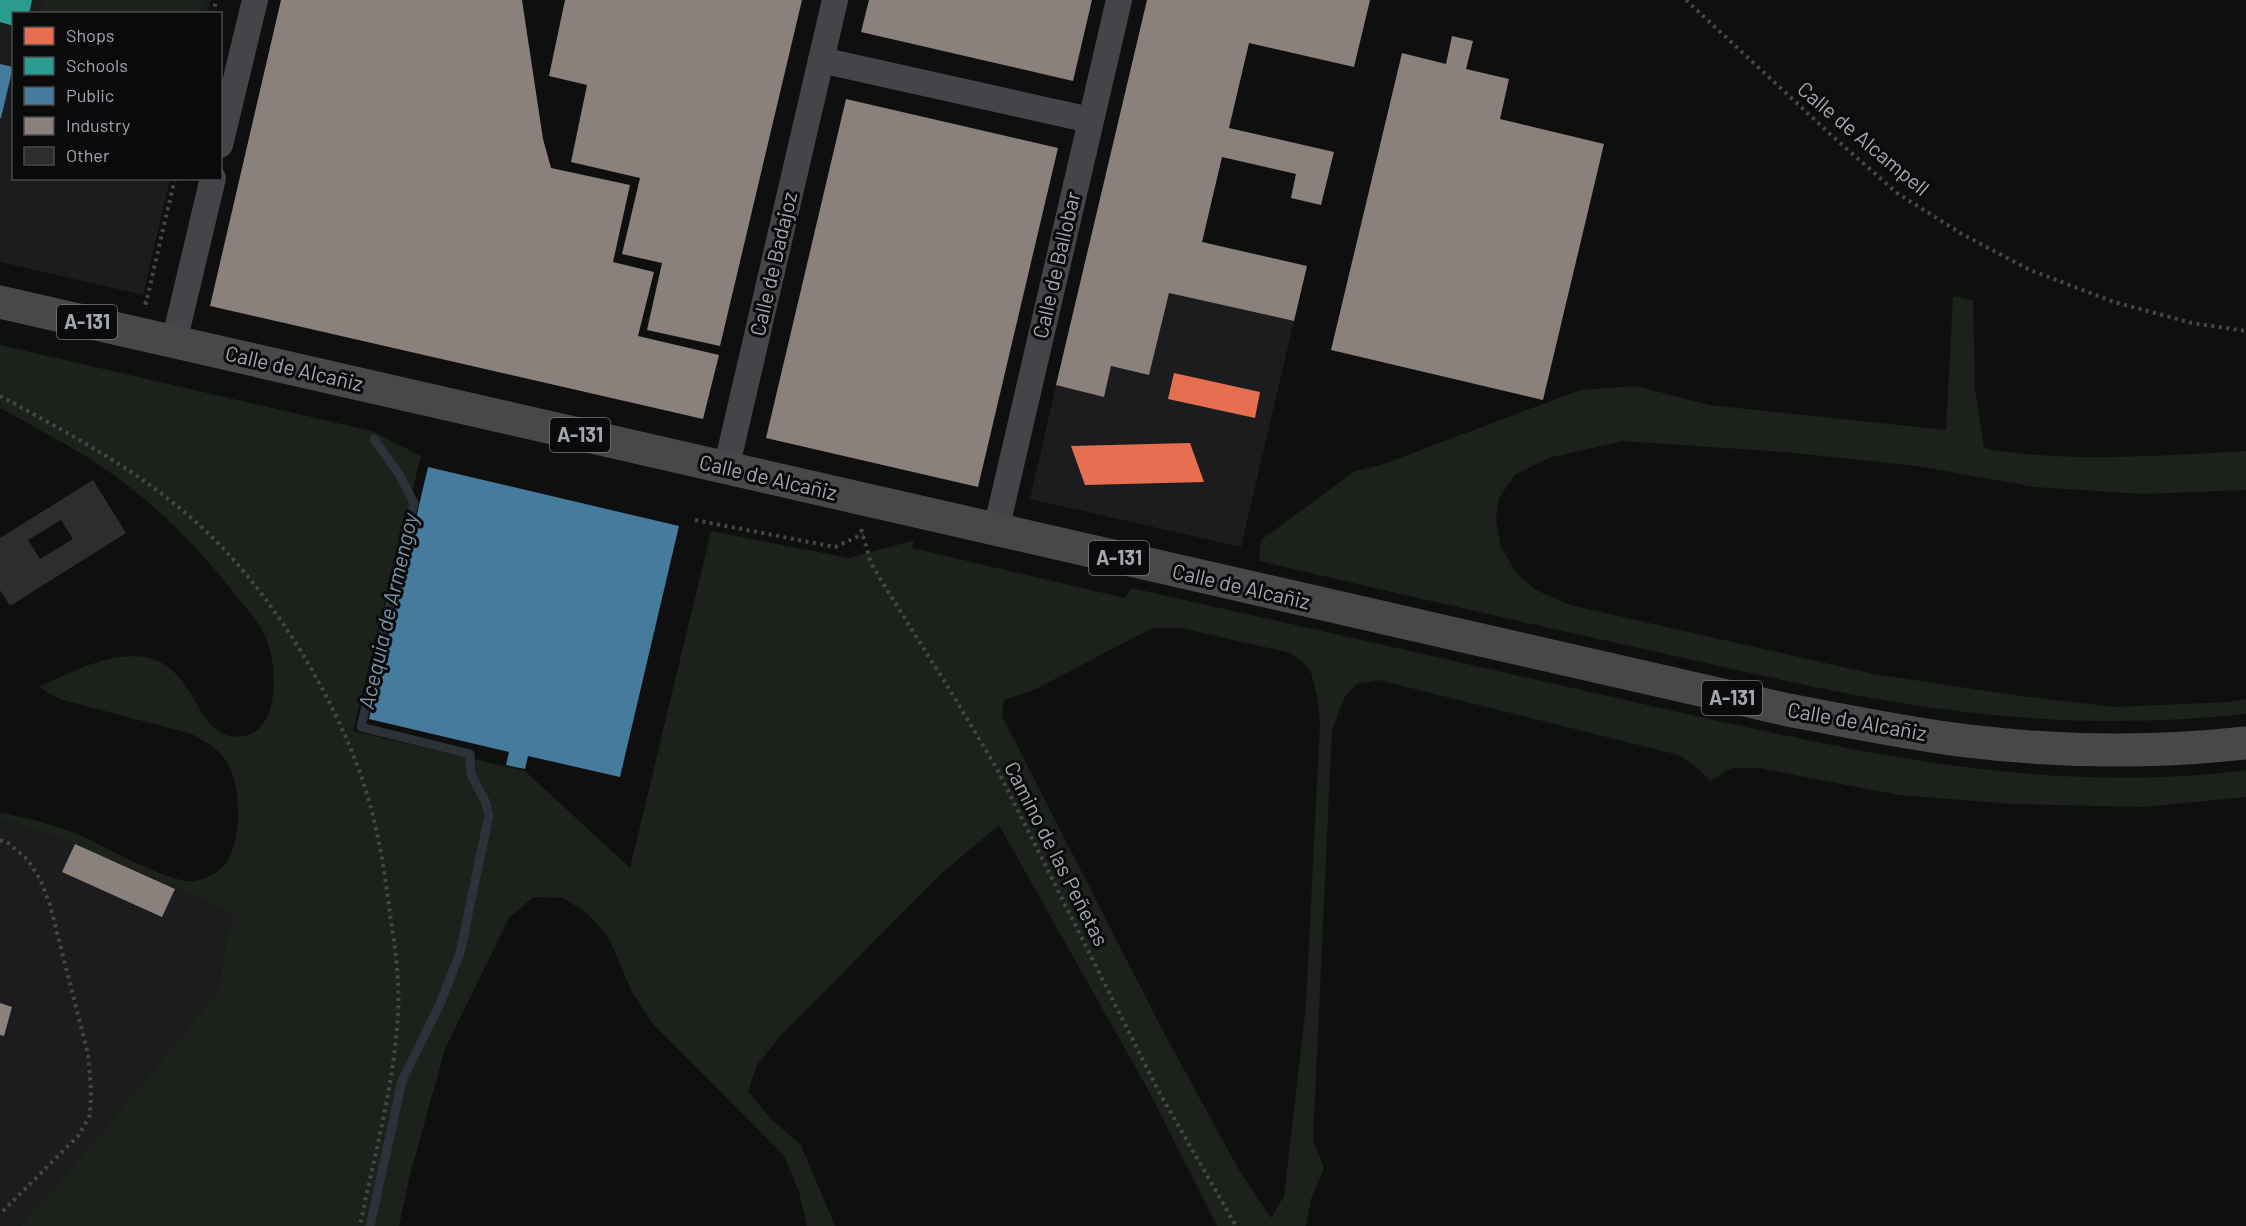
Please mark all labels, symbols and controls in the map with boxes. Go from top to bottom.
legend [12,12,222,180]
text: Shops [66,24,115,46]
text: Schools [66,54,128,76]
street label: Calle de Alcampell [1793,76,1935,200]
text: Public [66,84,114,106]
text: Industry [66,114,130,136]
text: Other [66,144,110,166]
street label: Calle de Ballobar [1026,188,1085,341]
street label: Calle de Badajoz [744,189,801,338]
road number: A-131 [57,305,117,339]
street label: Calle de Alcañiz [223,340,366,396]
road number: A-131 [550,418,610,452]
street label: Calle de Alcañiz [697,449,840,505]
water label: Acequia de Armengoy [352,509,423,711]
road number: A-131 [1089,541,1149,575]
street label: Calle de Alcañiz [1170,558,1313,614]
road number: A-131 [1702,681,1762,715]
street label: Calle de Alcañiz [1786,696,1929,745]
street label: Camino de las Peñetas [1000,757,1115,950]

